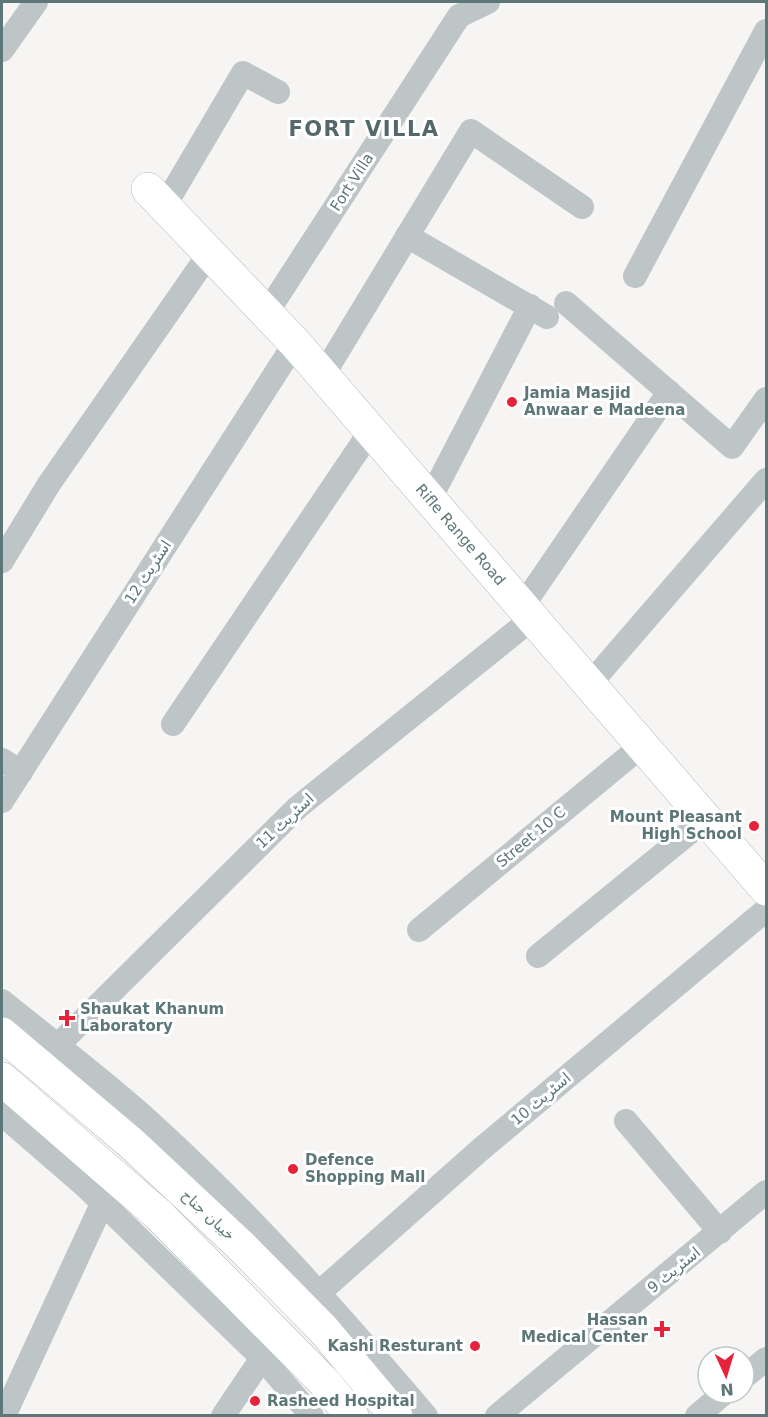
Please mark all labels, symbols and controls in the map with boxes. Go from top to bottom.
district label: FORT VILLA [288,117,440,141]
street label: Fort Villa [327,150,377,214]
place label: Jamia Masjid Anwaar e Madeena [523,384,685,419]
marker: Jamia Masjid Anwaar e Madeena [505,395,519,409]
street label: Rifle Range Road [412,480,509,589]
street label: اسٹریٹ 12 [121,537,175,607]
street label: اسٹریٹ 11 [252,790,318,852]
street label: Street 10 C [493,803,569,871]
place label: Mount Pleasant High School [610,808,742,843]
marker: Mount Pleasant High School [747,819,761,833]
place label: Shaukat Khanum Laboratory [80,1000,224,1035]
marker: Shaukat Khanum Laboratory [58,1009,76,1027]
street label: اسٹریٹ 10 [508,1069,574,1129]
place label: Defence Shopping Mall [305,1151,425,1186]
marker: Defence Shopping Mall [286,1162,300,1176]
street label: خیبان جناح [177,1186,239,1244]
street label: اسٹریٹ 9 [644,1243,704,1297]
place label: Hassan Medical Center [521,1311,649,1346]
marker: Hassan Medical Center [653,1320,671,1338]
place label: Kashi Resturant [327,1337,463,1355]
marker: Kashi Resturant [468,1339,482,1353]
north arrow [696,1345,756,1405]
text: N [720,1380,734,1399]
place label: Rasheed Hospital [267,1392,415,1410]
marker: Rasheed Hospital [248,1394,262,1408]

